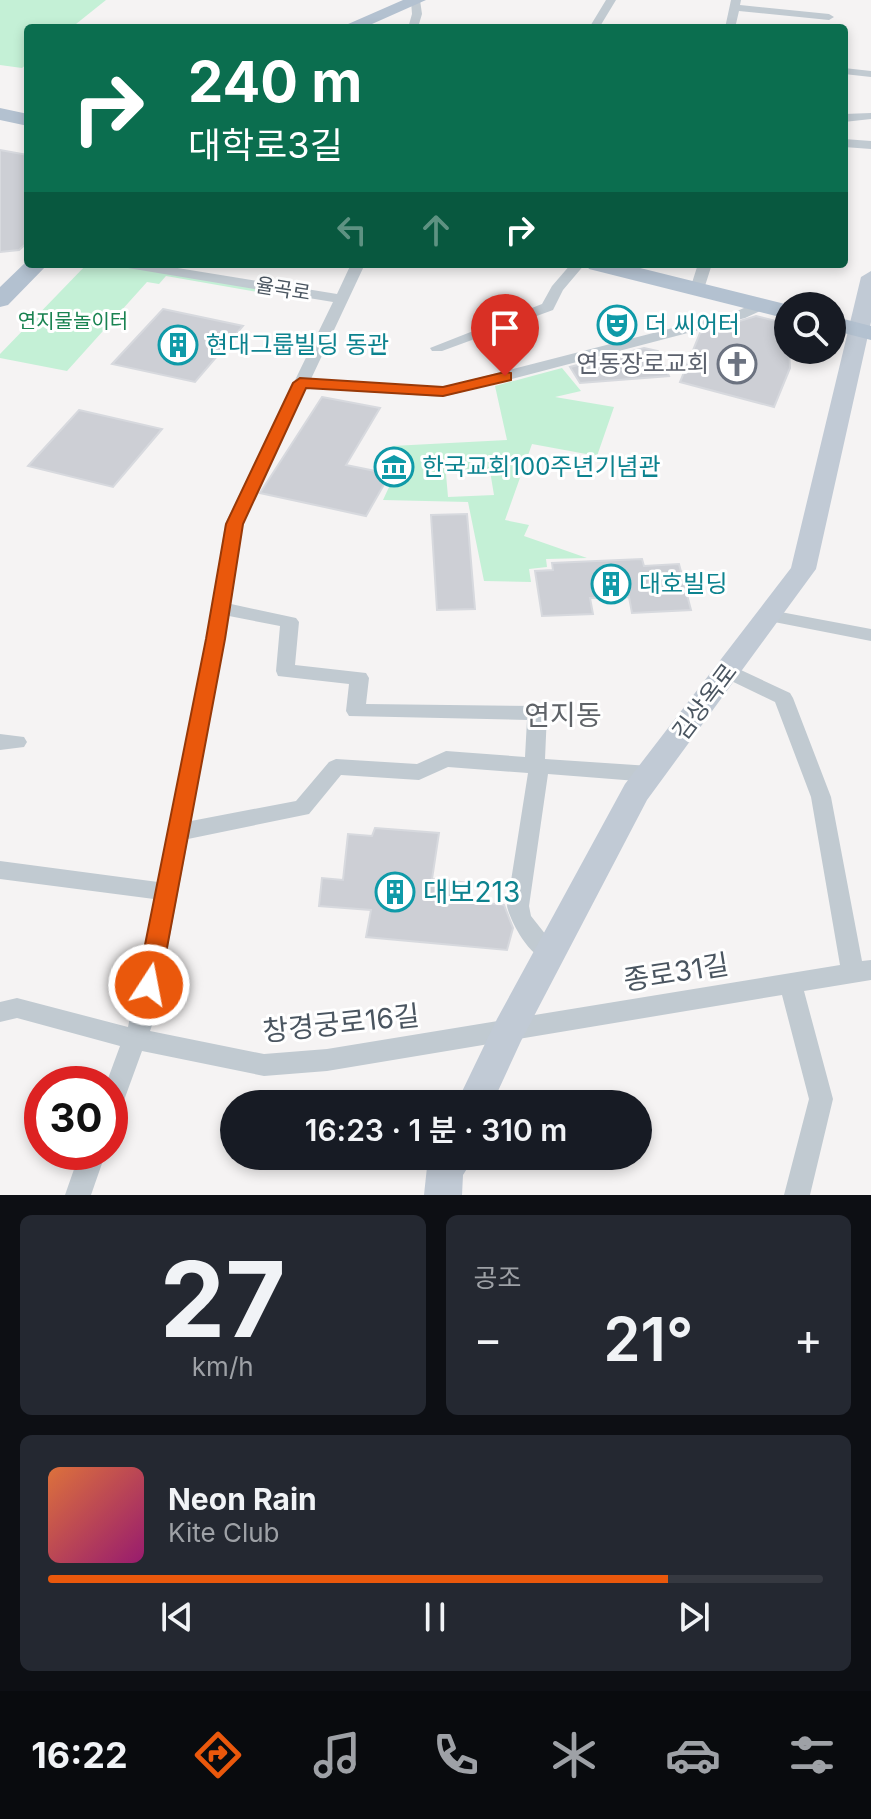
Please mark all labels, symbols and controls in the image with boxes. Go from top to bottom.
text: 240 m [188,48,362,116]
icon: right [56,56,160,160]
text: 대학로3길 [188,123,343,167]
icon: left [330,208,374,252]
icon: ahead [414,208,458,252]
icon: right [498,208,542,252]
street label: 율곡로 [254,273,312,305]
map controls [774,292,846,364]
button: search [774,292,846,364]
pin [471,294,539,376]
theatre icon: 더 씨어터 [596,304,638,346]
icon: arrive [483,306,527,350]
park label: 연지물놀이터 [18,309,128,333]
place label: 더 씨어터 [645,310,740,339]
building icon: 현대그룹빌딩 동관 [157,324,199,366]
place label: 현대그룹빌딩 동관 [206,330,389,359]
church icon: 연동장로교회 [716,343,758,385]
place label: 연동장로교회 [577,349,709,378]
museum icon: 한국교회100주년기념관 [373,446,415,488]
place label: 한국교회100주년기념관 [422,452,661,481]
building icon: 대호빌딩 [590,563,632,605]
place label: 대호빌딩 [639,569,727,598]
street label: 김상옥로 [666,658,743,746]
district label: 연지동 [524,698,602,732]
building icon: 대보213 [374,871,416,913]
place label: 대보213 [423,875,520,909]
position arrow [107,943,191,1027]
street label: 종로31길 [621,947,731,997]
street label: 창경궁로16길 [261,998,421,1048]
speed limit sign: 30 [24,1066,128,1170]
text: 16:23 · 1 분 · 310 m [305,1112,567,1148]
text: 27 [160,1236,286,1362]
text: 공조 [474,1262,521,1293]
text: 21° [603,1303,693,1375]
text: − [474,1312,503,1366]
text: + [794,1312,823,1366]
text: km/h [192,1351,254,1382]
text: Neon Rain [168,1481,317,1517]
text: Kite Club [168,1517,279,1548]
icon: previous [155,1595,199,1639]
icon: pause [413,1595,457,1639]
icon: next [672,1595,716,1639]
icon: directions [190,1727,246,1783]
icon: music [309,1727,365,1783]
icon: phone [428,1727,484,1783]
icon: climate [546,1727,602,1783]
icon: car [665,1727,721,1783]
icon: filters [784,1727,840,1783]
text: 16:22 [31,1733,128,1777]

